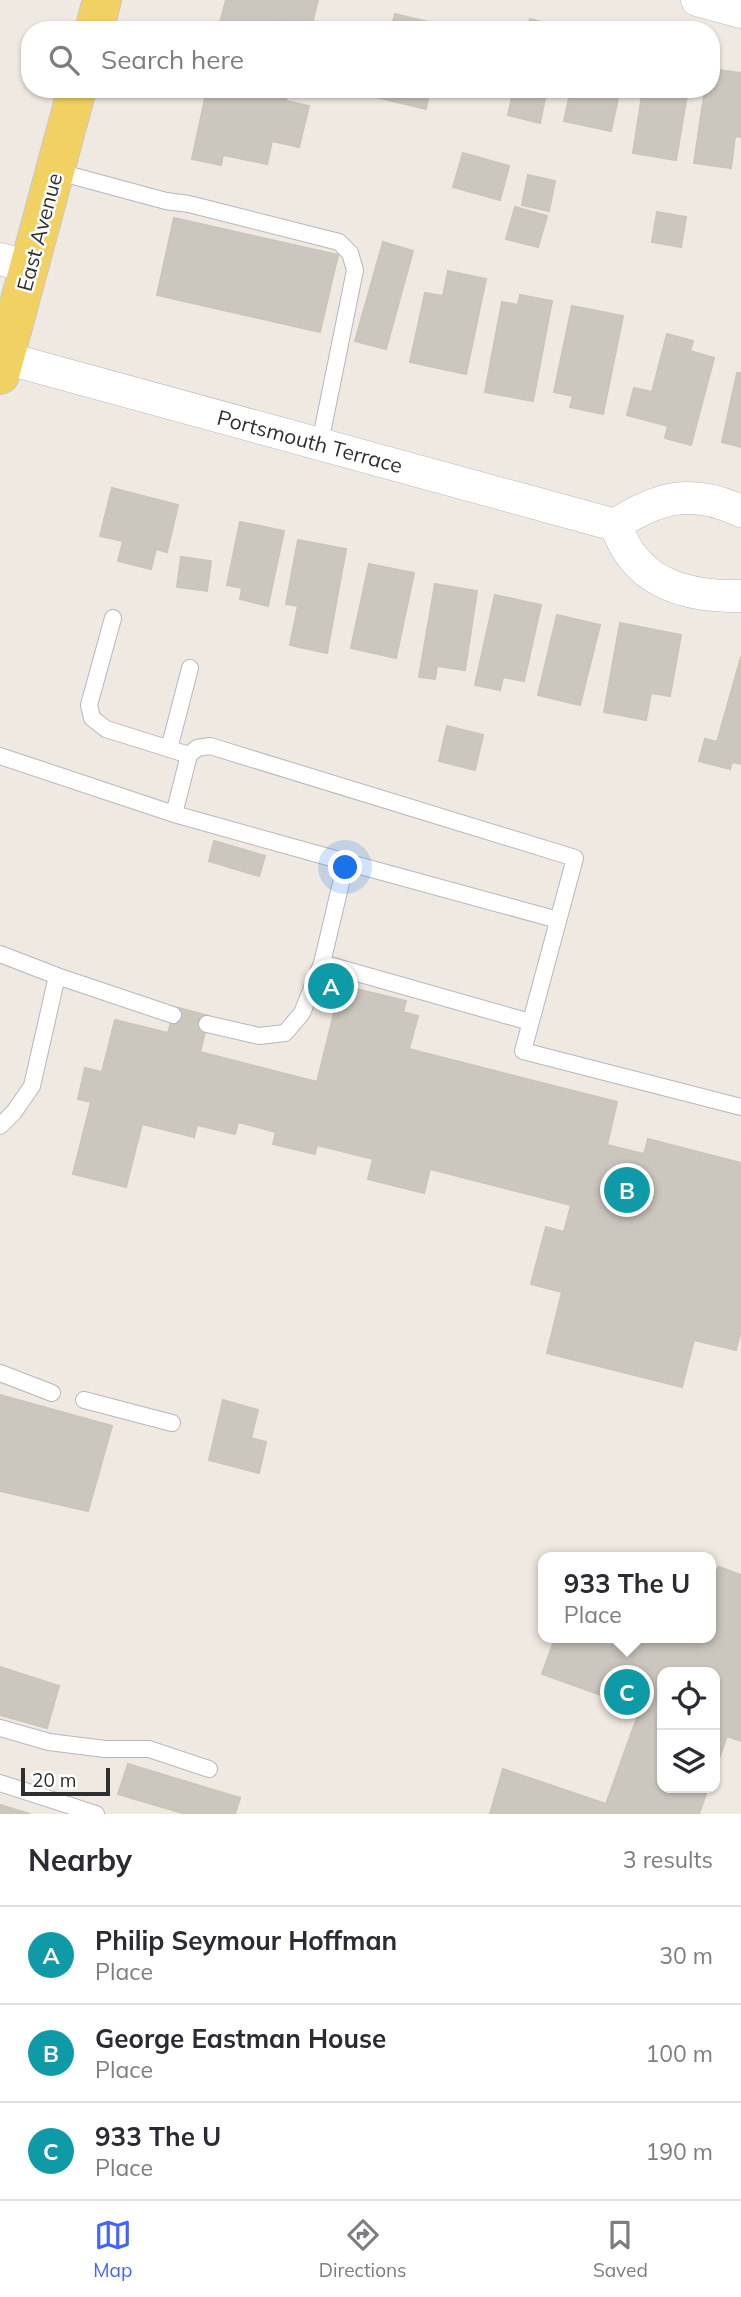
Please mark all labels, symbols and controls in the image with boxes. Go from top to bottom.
search box [21,21,720,98]
icon: search [45,41,83,79]
text: Search here [101,43,244,76]
street label: East Avenue [11,170,67,294]
street label: Portsmouth Terrace [215,404,405,478]
your location [328,850,362,884]
pin: A [308,960,354,1012]
pin: B [604,1164,650,1216]
popup [538,1552,716,1643]
text: 933 The U [564,1567,690,1600]
text: Place [564,1600,622,1629]
pin: C [604,1666,650,1718]
map controls [657,1667,720,1793]
button: locate [657,1667,720,1730]
button: layers [657,1730,720,1793]
scale bar [21,1765,110,1797]
text: 20 m [32,1768,76,1792]
text: Nearby [28,1841,132,1879]
text: 3 results [623,1845,713,1874]
text: Philip Seymour Hoffman [95,1924,397,1957]
text: A [42,1941,60,1970]
text: 30 m [659,1941,713,1970]
text: Place [95,1957,153,1986]
text: George Eastman House [95,2022,386,2055]
text: B [43,2039,59,2068]
text: 100 m [645,2039,713,2068]
text: Place [95,2055,153,2084]
text: 933 The U [95,2120,221,2153]
text: C [43,2137,59,2166]
text: 190 m [645,2137,713,2166]
text: Place [95,2153,153,2182]
tab: Map [93,2216,132,2282]
tab: Directions [319,2216,407,2282]
tab: Saved [593,2216,648,2282]

